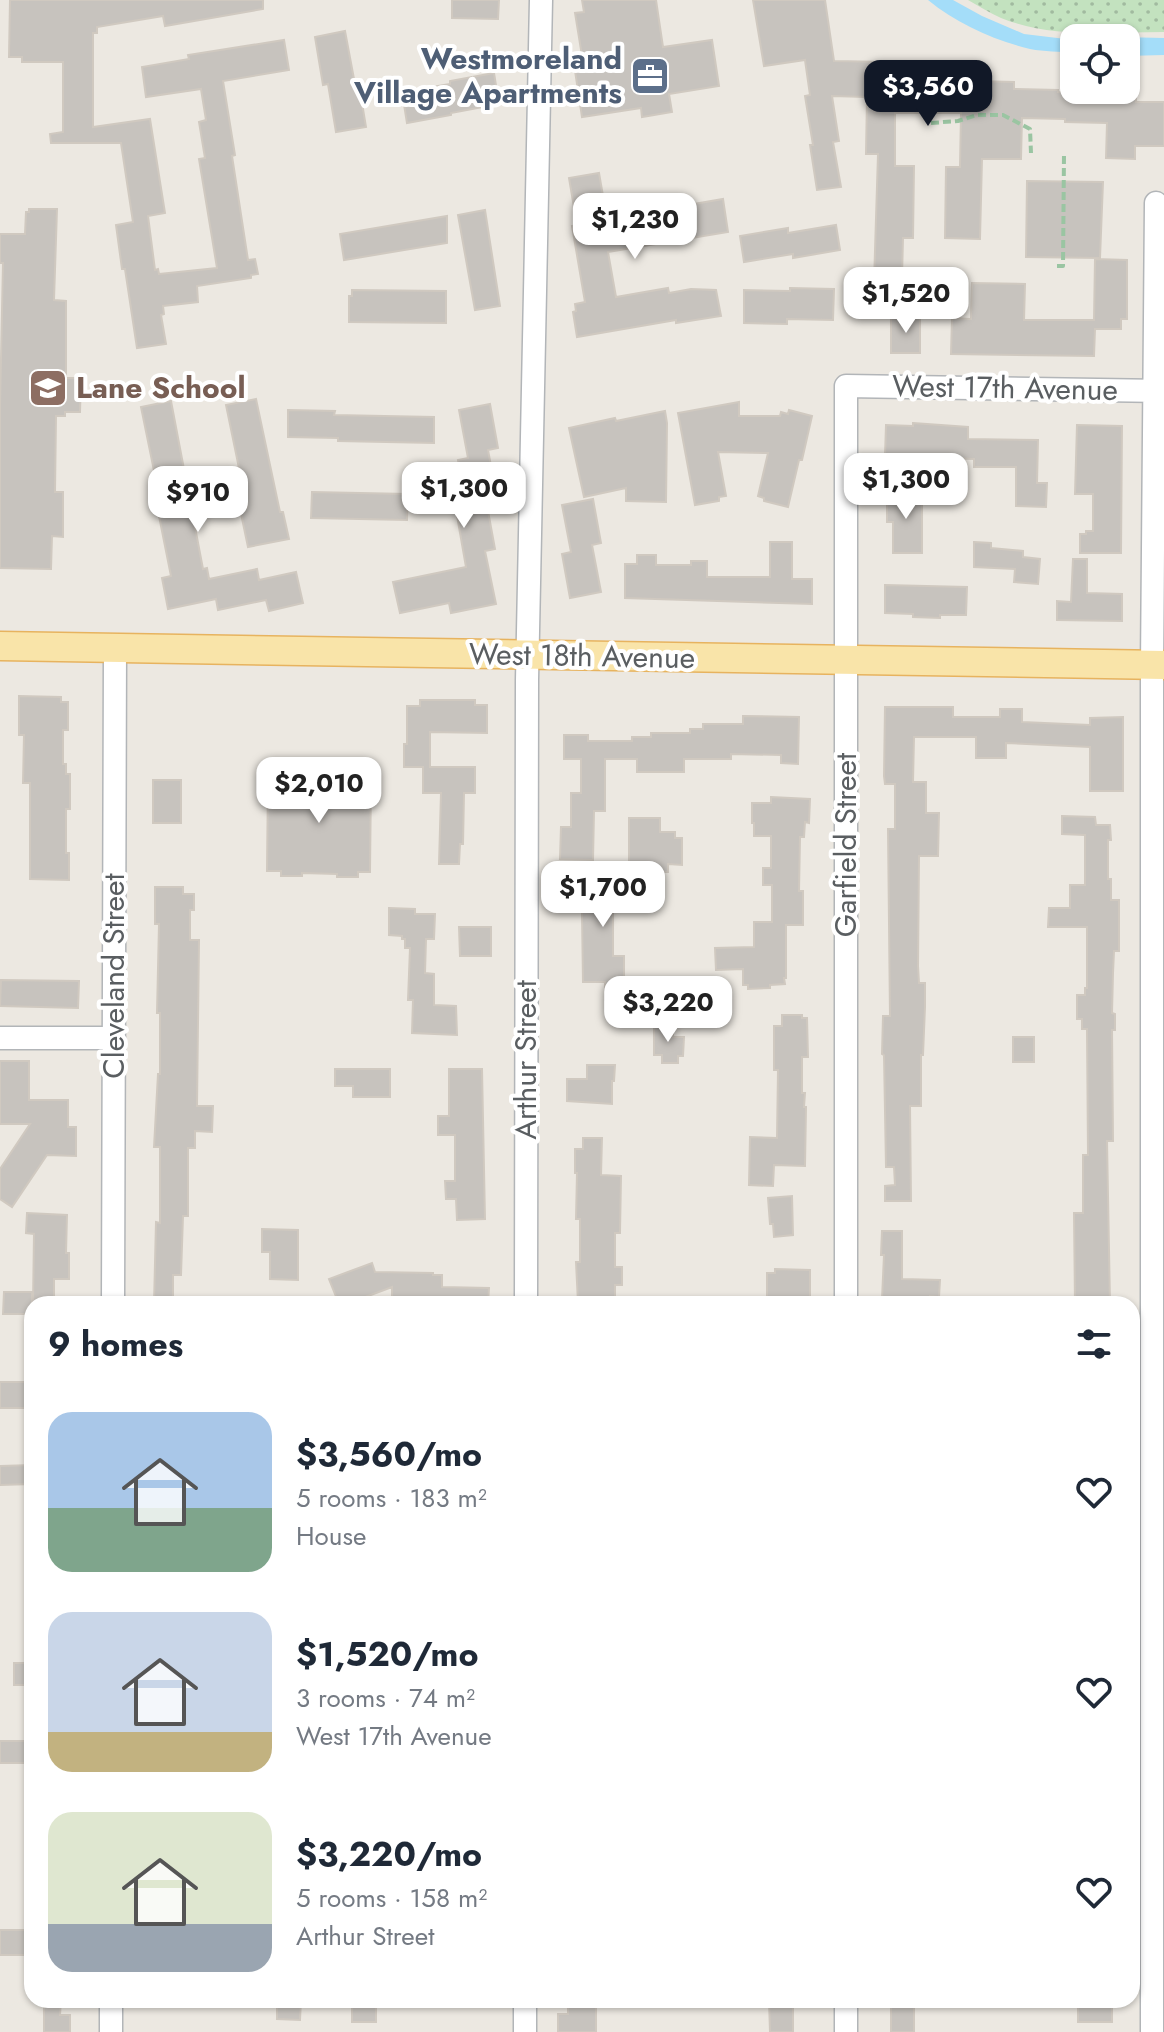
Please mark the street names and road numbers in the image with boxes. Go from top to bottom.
street label: West 17th Avenue [892,364,1118,411]
street label: West 18th Avenue [468,632,696,679]
street label: Garfield Street [824,752,867,937]
street label: Cleveland Street [92,873,135,1079]
street label: Arthur Street [504,979,547,1140]

